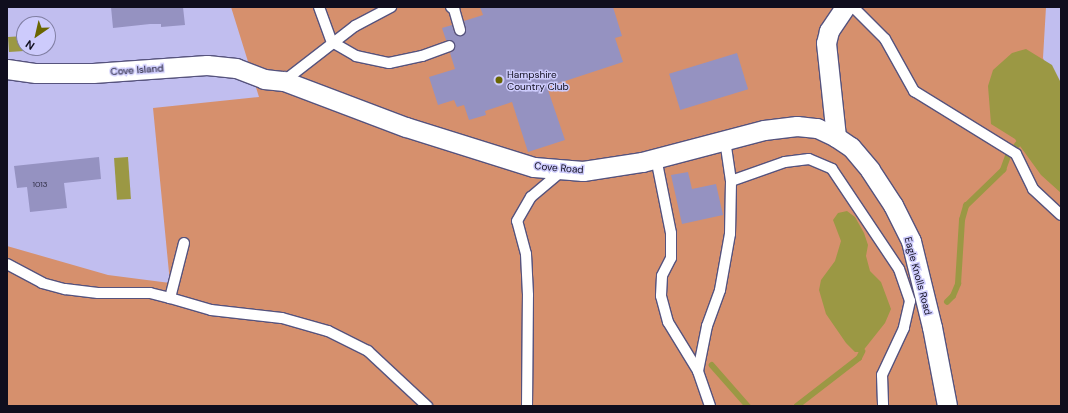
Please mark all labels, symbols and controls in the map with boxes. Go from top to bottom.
north arrow [16,16,56,56]
text: N [23,37,37,53]
street label: Cove Island [110,62,164,78]
place label: Hampshire Country Club [507,68,569,92]
marker: Hampshire Country Club [494,75,504,85]
street label: Cove Road [534,160,584,176]
house number: 1013 [32,180,48,190]
street label: Eagle Knolls Road [902,236,934,316]

